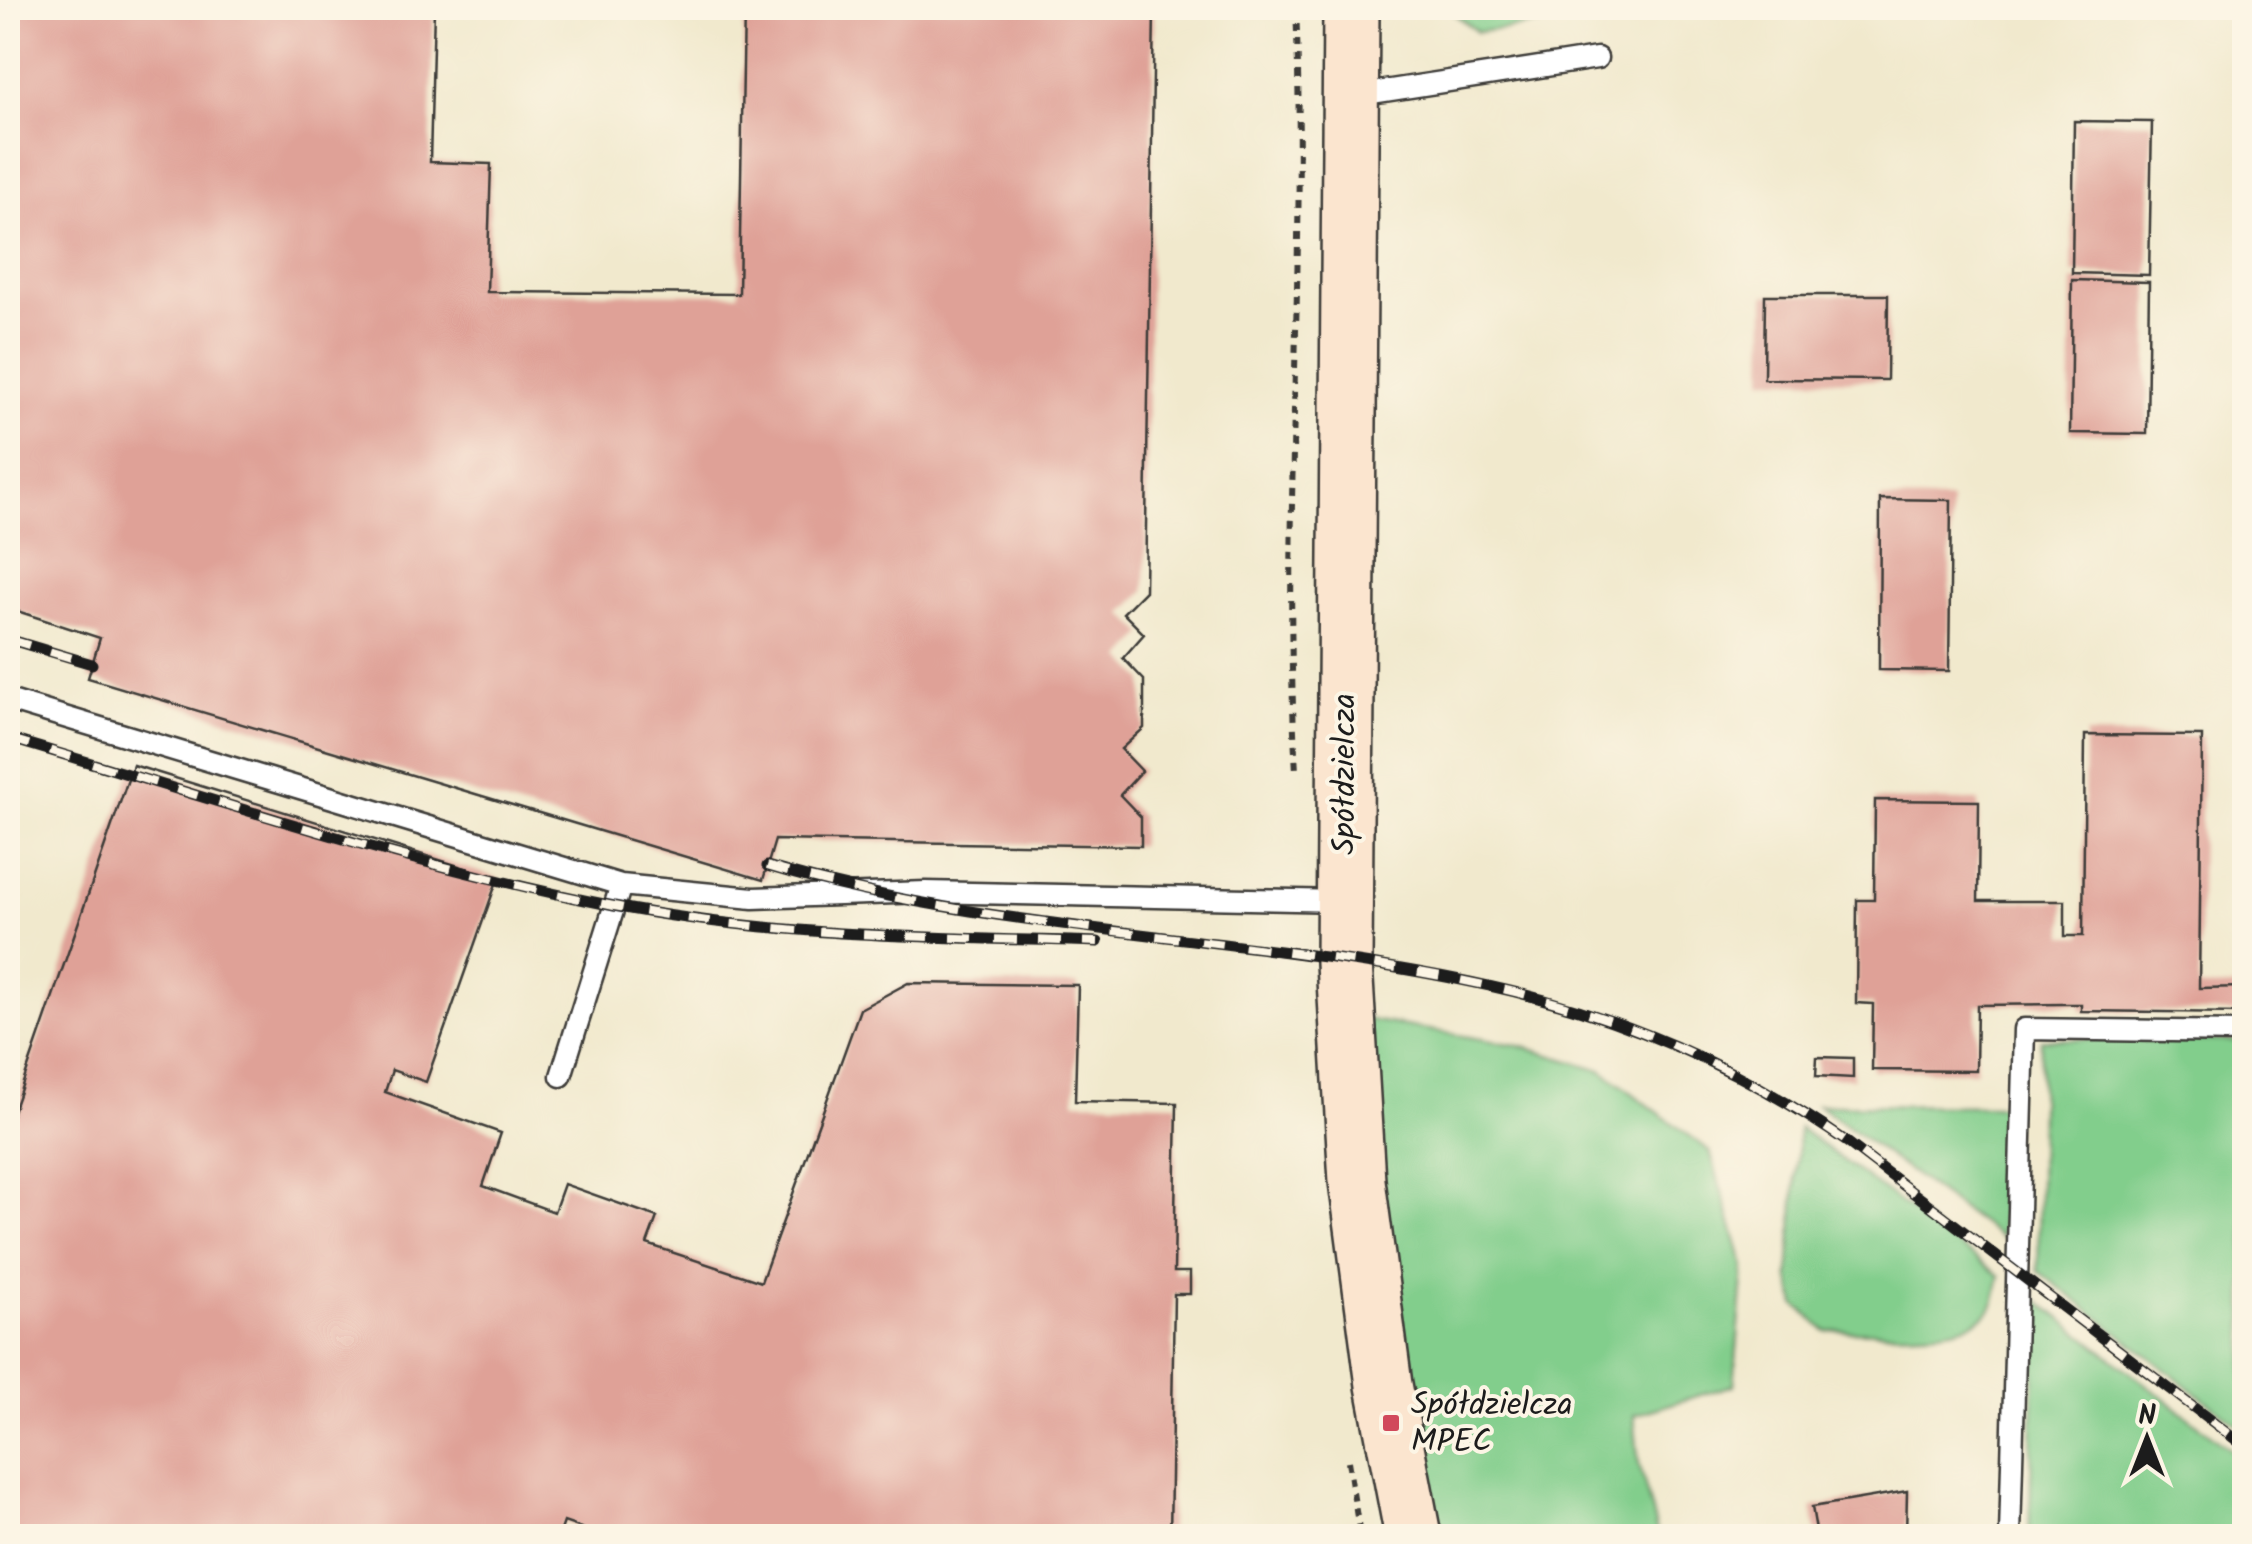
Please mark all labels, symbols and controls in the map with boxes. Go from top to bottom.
street label: Spółdzielcza [1320,693,1371,855]
place label: Spółdzielcza MPEC [1411,1380,1573,1468]
north arrow [2097,1389,2197,1489]
text: N [2138,1394,2156,1439]
marker: Spółdzielcza MPEC [1380,1412,1402,1434]

